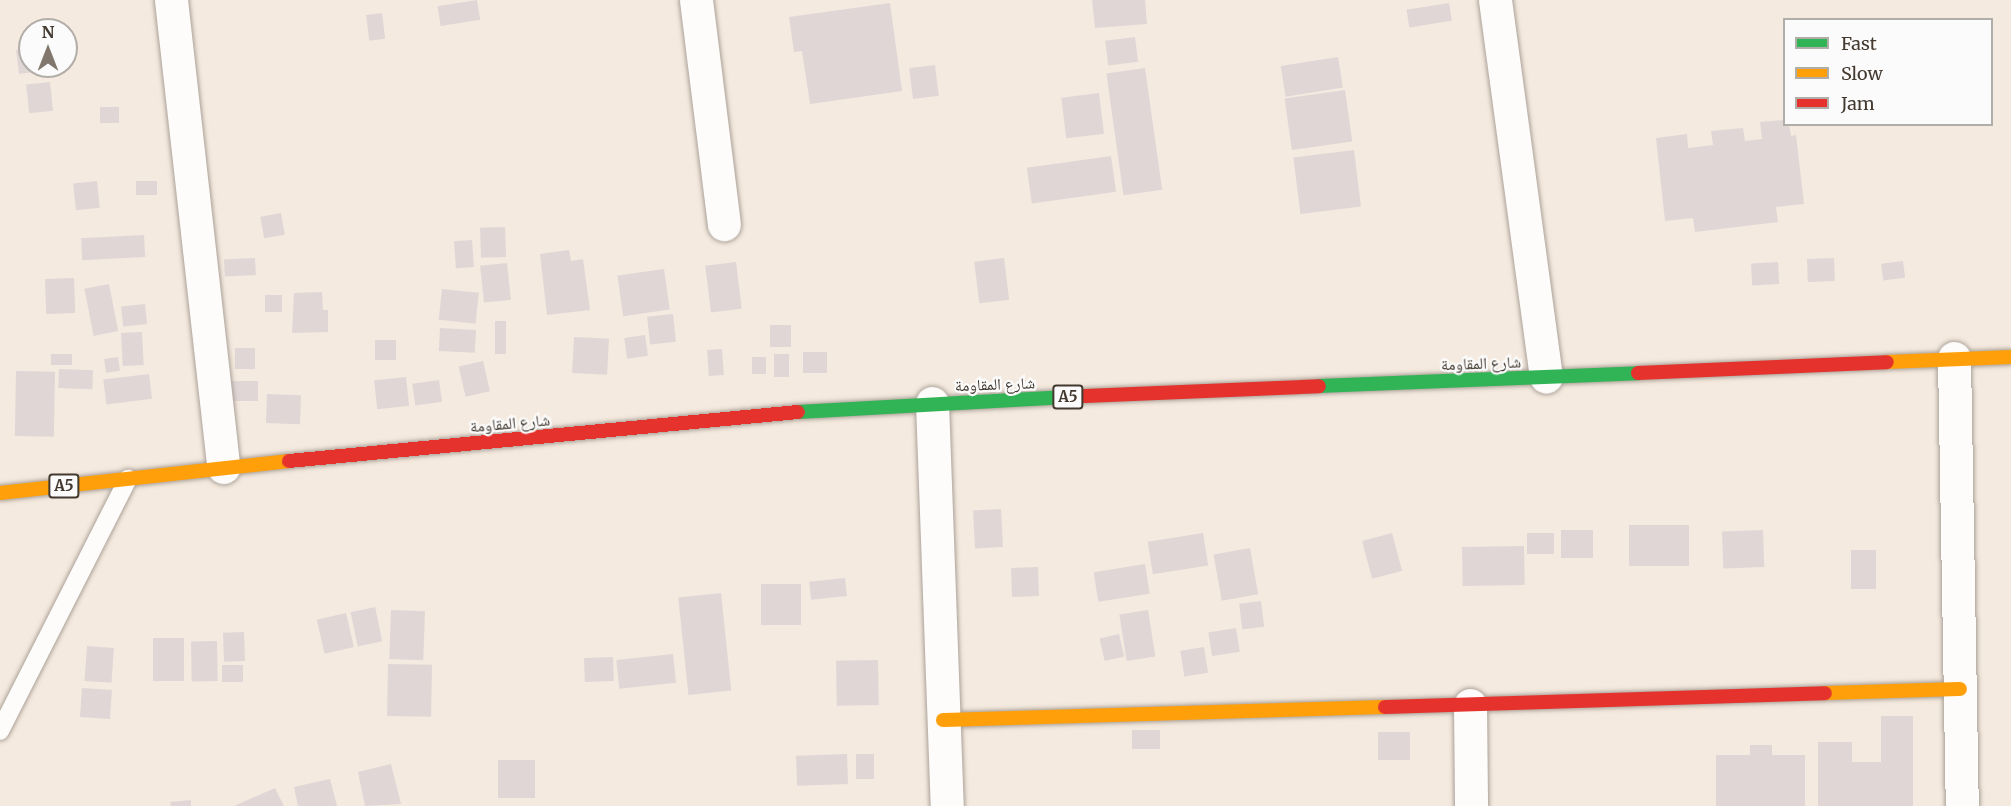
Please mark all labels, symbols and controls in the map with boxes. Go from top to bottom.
north arrow [18,18,78,78]
legend [1783,18,1993,126]
text: N [42,22,54,42]
text: Fast [1841,32,1877,55]
text: Slow [1841,62,1883,85]
text: Jam [1841,92,1875,115]
street label: شارع المقاومة [1441,352,1521,374]
street label: شارع المقاومة [955,373,1035,395]
road number: A5 [1052,385,1084,409]
street label: شارع المقاومة [469,410,551,436]
road number: A5 [48,474,80,498]

